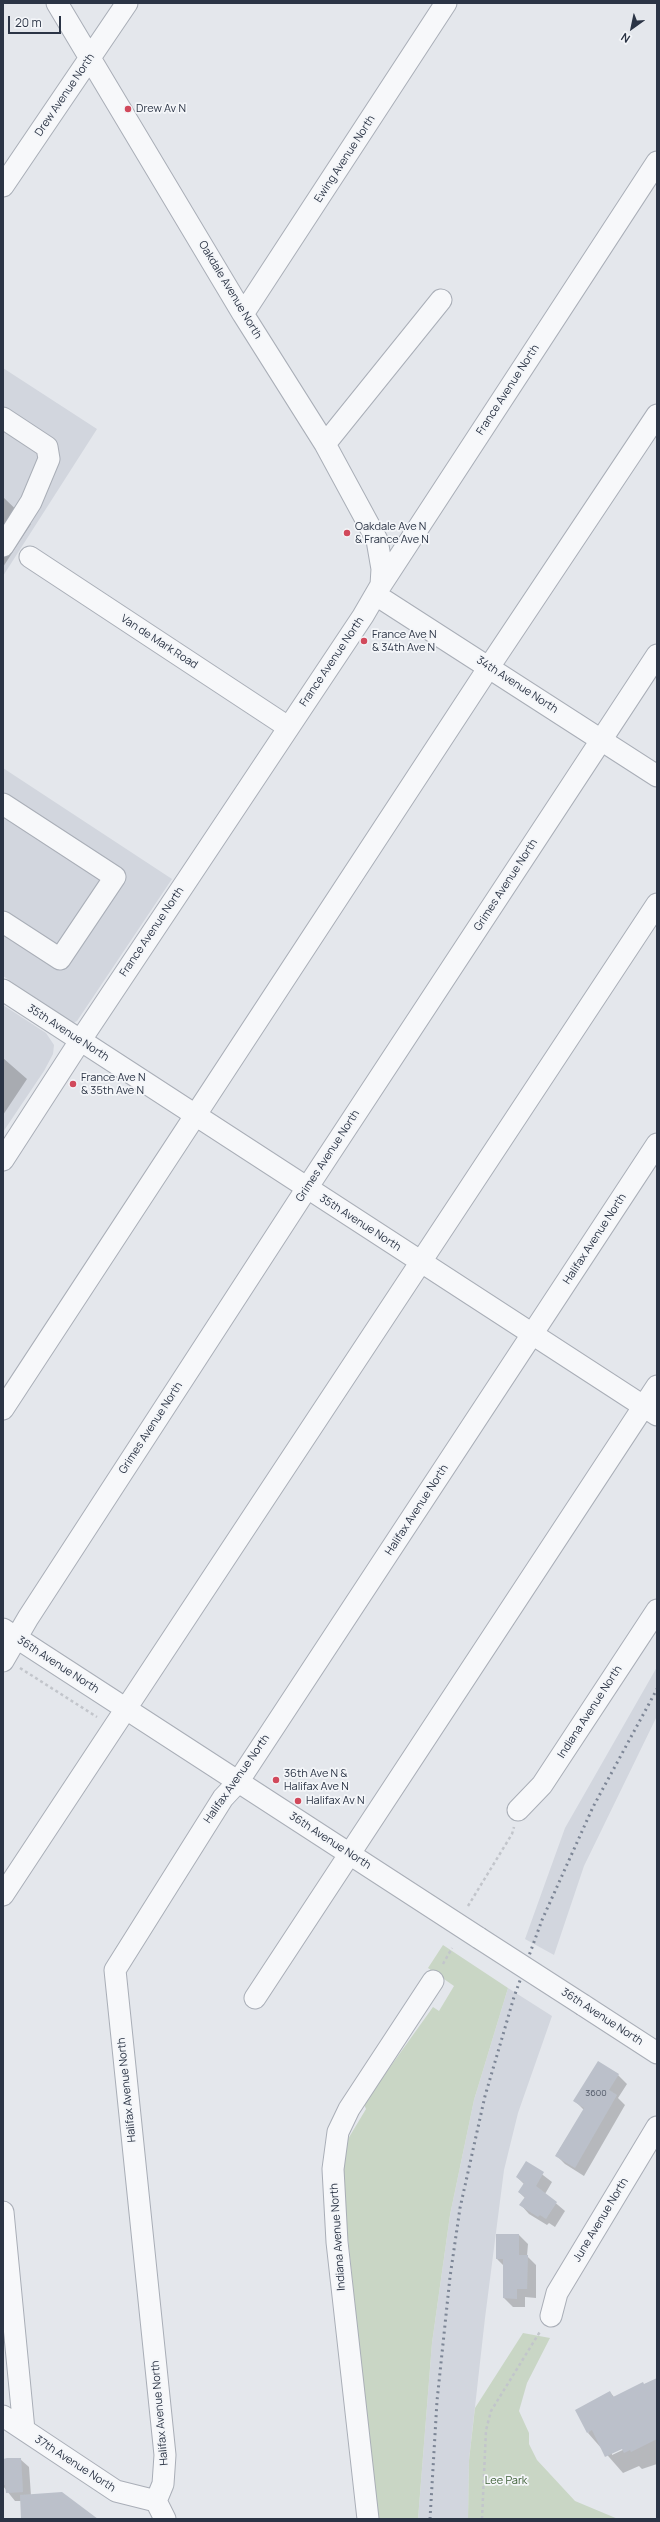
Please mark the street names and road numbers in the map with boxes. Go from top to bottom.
street label: Drew Avenue North [32,51,98,139]
street label: Ewing Avenue North [312,113,378,205]
street label: Oakdale Avenue North [195,239,265,341]
street label: France Avenue North [474,342,542,438]
street label: Van de Mark Road [118,612,200,672]
street label: France Avenue North [297,615,367,709]
street label: 34th Avenue North [474,654,560,716]
street label: Grimes Avenue North [471,837,541,933]
street label: France Avenue North [117,885,187,979]
street label: 35th Avenue North [25,1002,111,1064]
street label: Grimes Avenue North [293,1108,363,1204]
street label: Halifax Avenue North [561,1191,629,1287]
street label: 35th Avenue North [317,1192,403,1254]
street label: Grimes Avenue North [116,1380,186,1476]
street label: Halifax Avenue North [383,1462,451,1558]
street label: 36th Avenue North [15,1634,101,1696]
street label: Indiana Avenue North [555,1663,625,1761]
street label: Halifax Avenue North [201,1732,273,1826]
street label: 36th Avenue North [287,1810,373,1872]
street label: 36th Avenue North [559,1986,645,2048]
street label: Halifax Avenue North [115,2037,139,2143]
street label: June Avenue North [571,2176,631,2264]
street label: Indiana Avenue North [328,2183,348,2291]
street label: Halifax Avenue North [149,2360,171,2466]
street label: 37th Avenue North [32,2433,118,2495]

